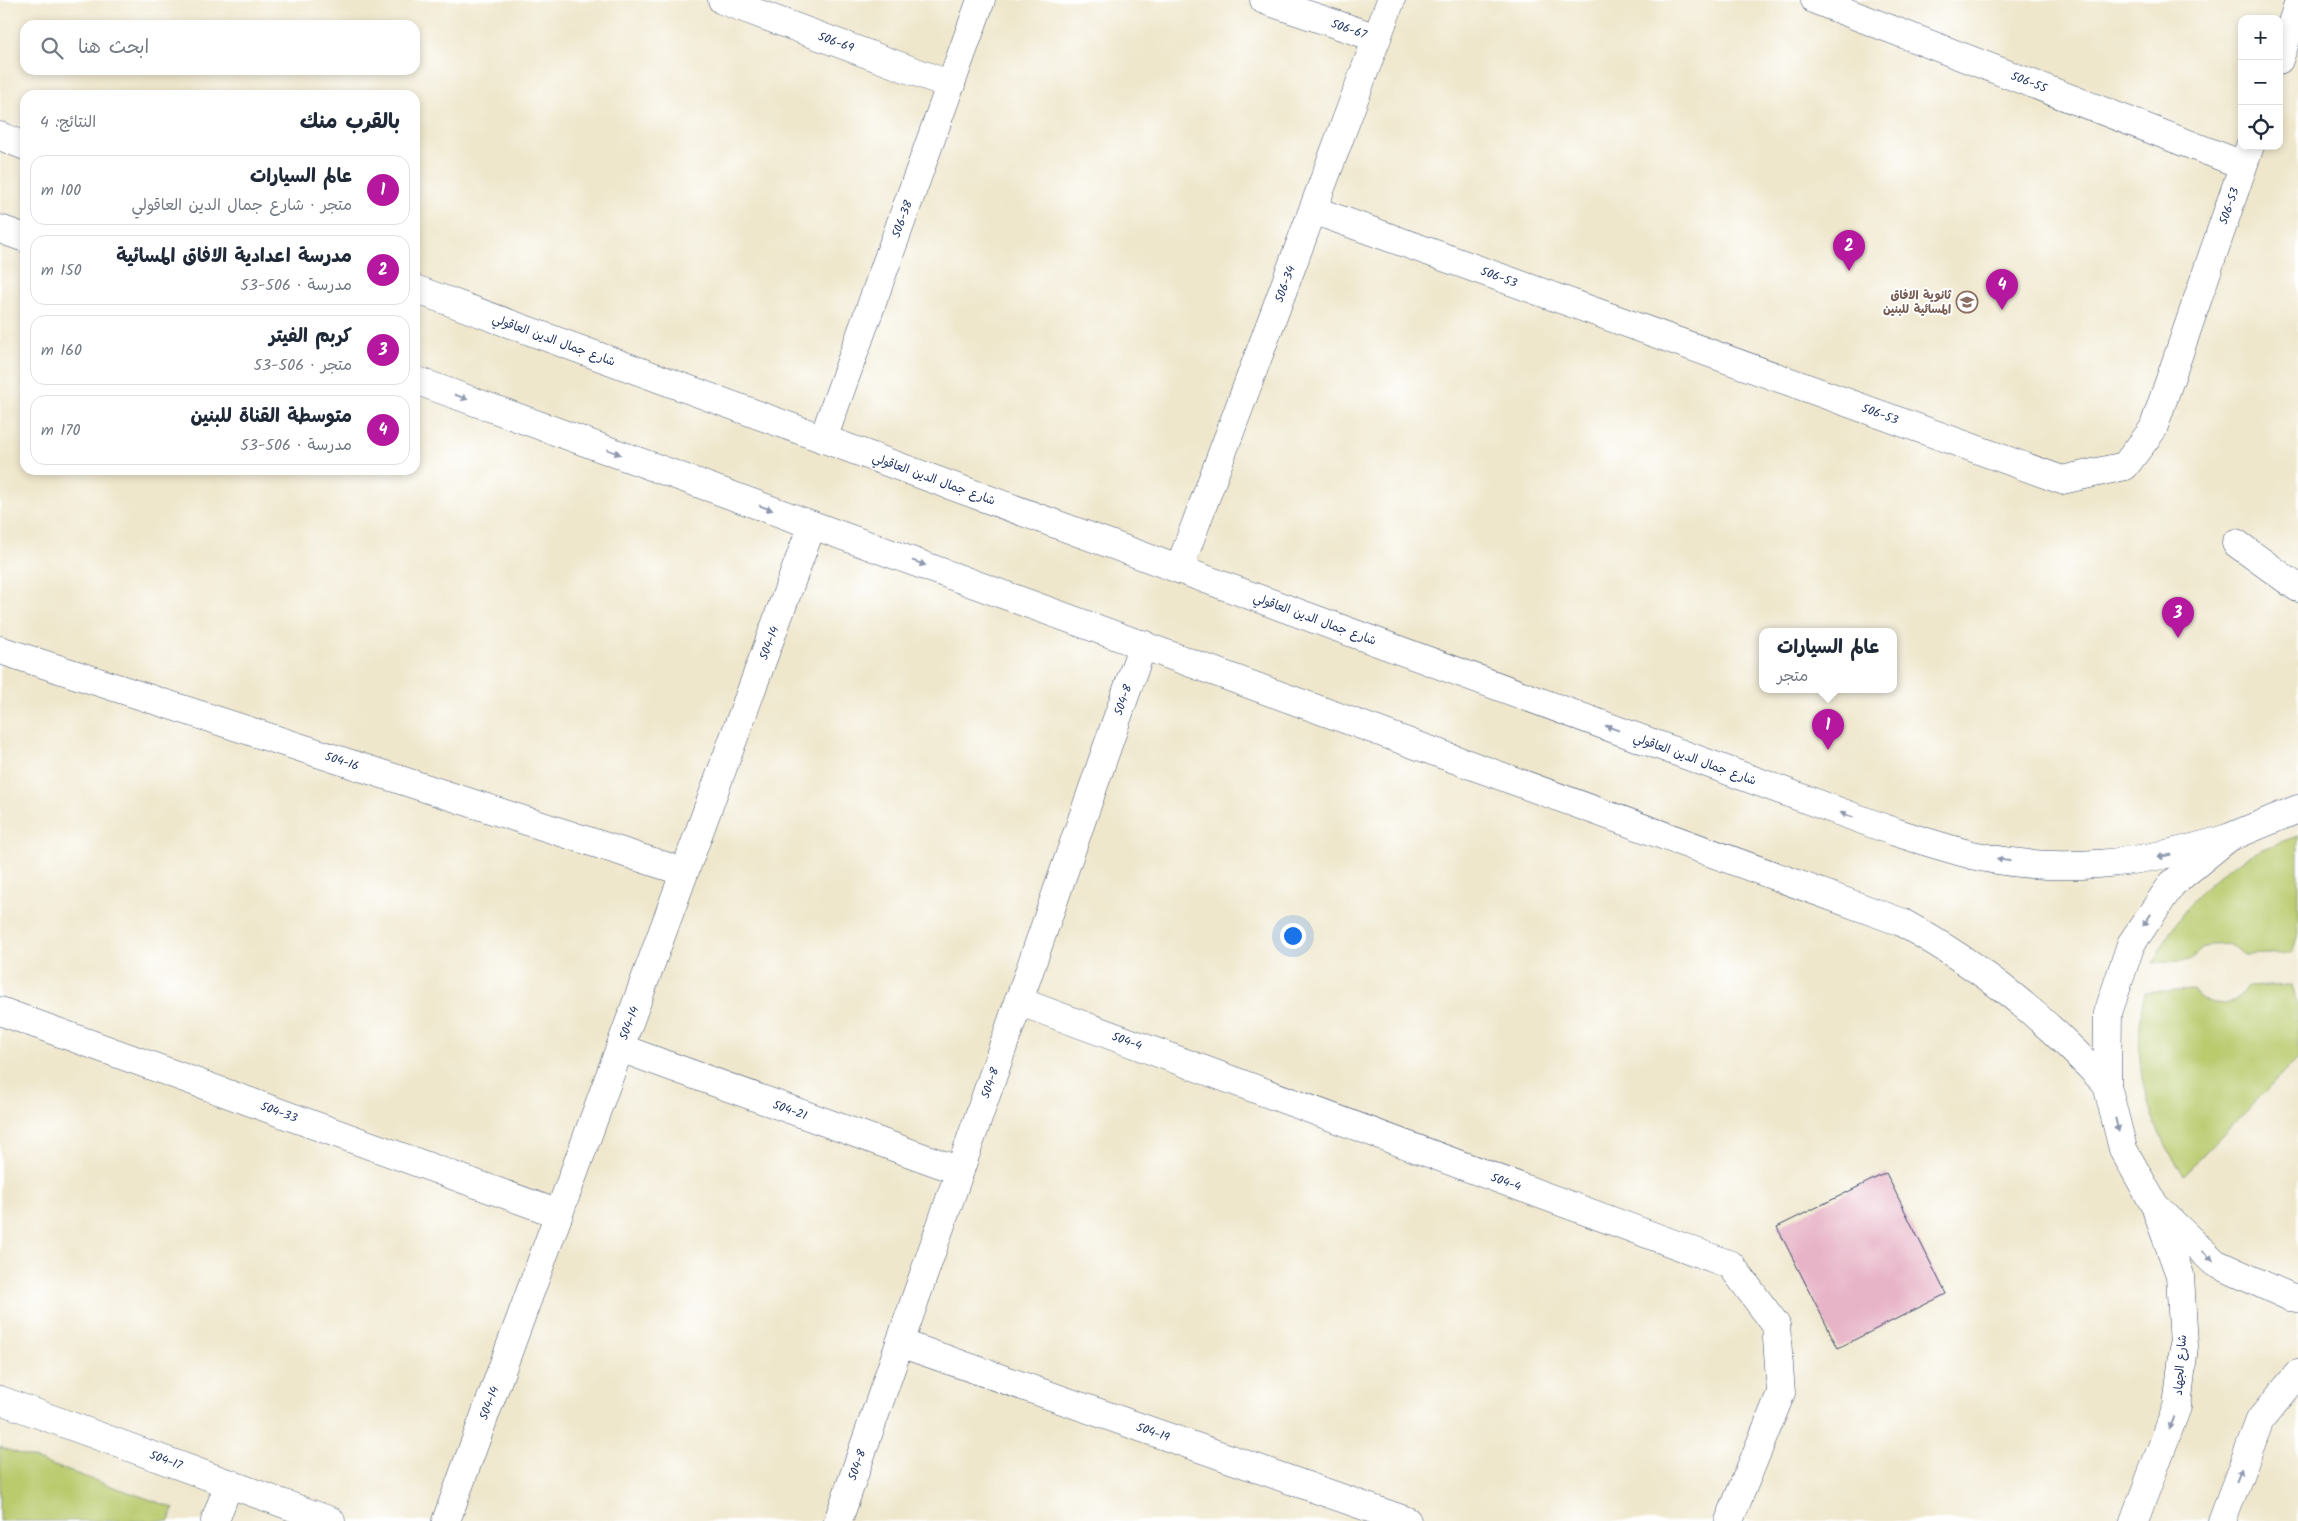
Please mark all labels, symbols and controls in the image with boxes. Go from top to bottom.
street label: 506-67 [1328,14,1370,45]
map controls [2238,15,2283,150]
button: + [2238,15,2283,60]
search box [20,20,420,75]
street label: 506-69 [815,27,857,58]
text: ابحث هنا [78,33,149,63]
icon: search [38,34,66,62]
button: − [2238,60,2283,105]
street label: 506-55 [2008,67,2051,99]
button: locate [2238,105,2283,150]
text: بالقرب منك [300,106,400,139]
text: النتائج: 4 [40,110,96,135]
text: عالم السيارات [250,162,352,192]
text: 100 m [41,178,81,203]
text: 1 [381,178,385,203]
street label: 506-53 [2214,185,2245,227]
text: متجر · شارع جمال الدين العاقولي [131,193,352,218]
street label: 506-38 [887,197,918,241]
pin: 2 [1833,230,1865,271]
text: مدرسة اعدادية الافاق المسائية [116,242,352,272]
text: 150 m [41,258,82,283]
text: 2 [378,258,388,283]
street label: 506-53 [1478,262,1520,293]
street label: 506-34 [1270,263,1301,305]
pin: 4 [1986,269,2018,310]
text: مدرسة · 506-53 [240,273,352,298]
place label: ثانوية الافاق المسائية للبنين [1883,286,1953,319]
school or university icon: ثانوية الافاق المسائية للبنين [1955,290,1979,314]
street label: شارع جمال الدين العاقولي [489,309,618,372]
text: كربم الفيتر [269,322,352,352]
text: 160 m [41,338,82,363]
text: 3 [379,338,387,363]
text: متجر · 506-53 [253,353,352,378]
one-way arrow [454,393,469,401]
street label: 506-53 [1859,399,1901,430]
text: متوسطة القناة للبنين [190,402,352,432]
text: 170 m [41,418,81,443]
text: 4 [379,418,387,443]
text: مدرسة · 506-53 [240,433,352,458]
street label: شارع جمال الدين العاقولي [869,448,998,511]
one-way arrow [606,449,621,456]
one-way arrow [759,504,774,512]
one-way arrow [912,559,927,567]
street label: شارع جمال الدين العاقولي [1250,588,1379,651]
pin: 3 [2162,597,2194,638]
street label: 504-14 [755,623,785,663]
popup [1759,628,1897,693]
text: عالم السيارات [1777,633,1879,663]
text: متجر [1777,664,1808,689]
street label: 504-8 [1109,681,1138,718]
pin: 1 [1812,709,1844,750]
one-way arrow [1604,724,1619,732]
street label: شارع جمال الدين العاقولي [1630,728,1759,791]
street label: 504-16 [322,747,361,776]
one-way arrow [1839,811,1854,819]
one-way arrow [2156,852,2172,860]
one-way arrow [1994,855,2010,863]
one-way arrow [2142,913,2152,927]
your location [1280,923,1306,949]
street label: 504-14 [615,1003,645,1043]
street label: 504-4 [1109,1027,1145,1056]
street label: 504-8 [976,1064,1005,1101]
street label: 504-21 [770,1096,810,1126]
street label: 504-33 [258,1097,300,1128]
one-way arrow [2113,1118,2121,1133]
street label: 504-4 [1488,1168,1524,1197]
one-way arrow [2202,1250,2214,1262]
street label: شارع الجهاد [2169,1334,2192,1396]
street label: 504-14 [475,1383,505,1423]
one-way arrow [2167,1416,2174,1431]
street label: 504-19 [1134,1418,1172,1447]
street label: 504-17 [147,1446,185,1475]
street label: 504-8 [843,1446,872,1483]
one-way arrow [2236,1468,2243,1483]

